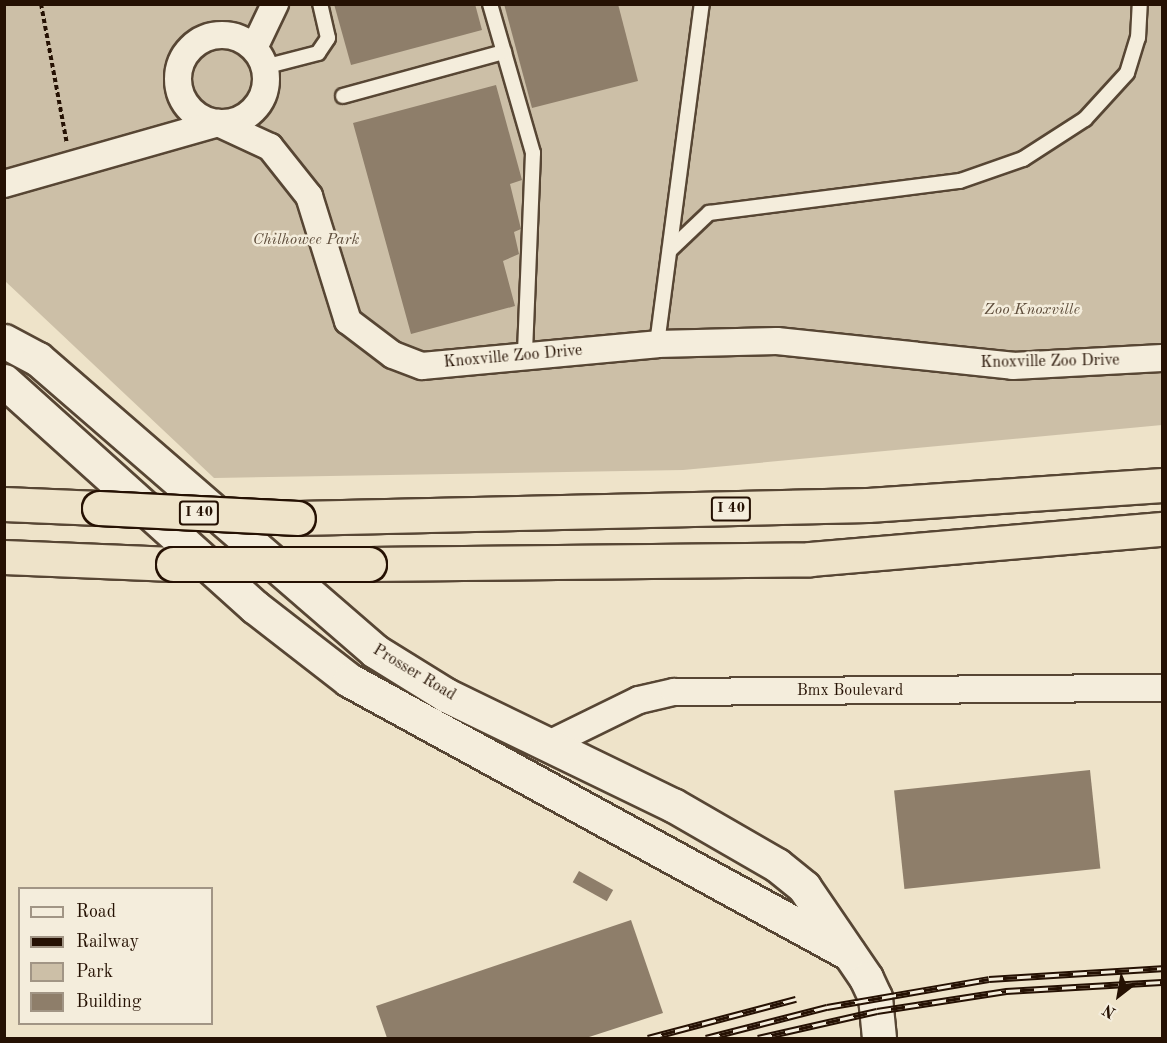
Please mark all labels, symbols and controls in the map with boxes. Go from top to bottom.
park label: Chilhowee Park [253,230,359,250]
park label: Zoo Knoxville [984,300,1080,320]
street label: Knoxville Zoo Drive [443,341,583,373]
street label: Knoxville Zoo Drive [980,351,1120,373]
road number: I 40 [710,497,752,521]
road number: I 40 [178,501,220,525]
street label: Prosser Road [369,641,459,705]
street label: Bmx Boulevard [797,681,903,701]
legend [18,887,213,1025]
text: Road [76,903,116,921]
text: Railway [76,933,139,951]
text: Park [76,963,113,981]
north arrow [1089,965,1149,1025]
text: Building [76,993,141,1011]
text: N [1100,1000,1119,1020]

